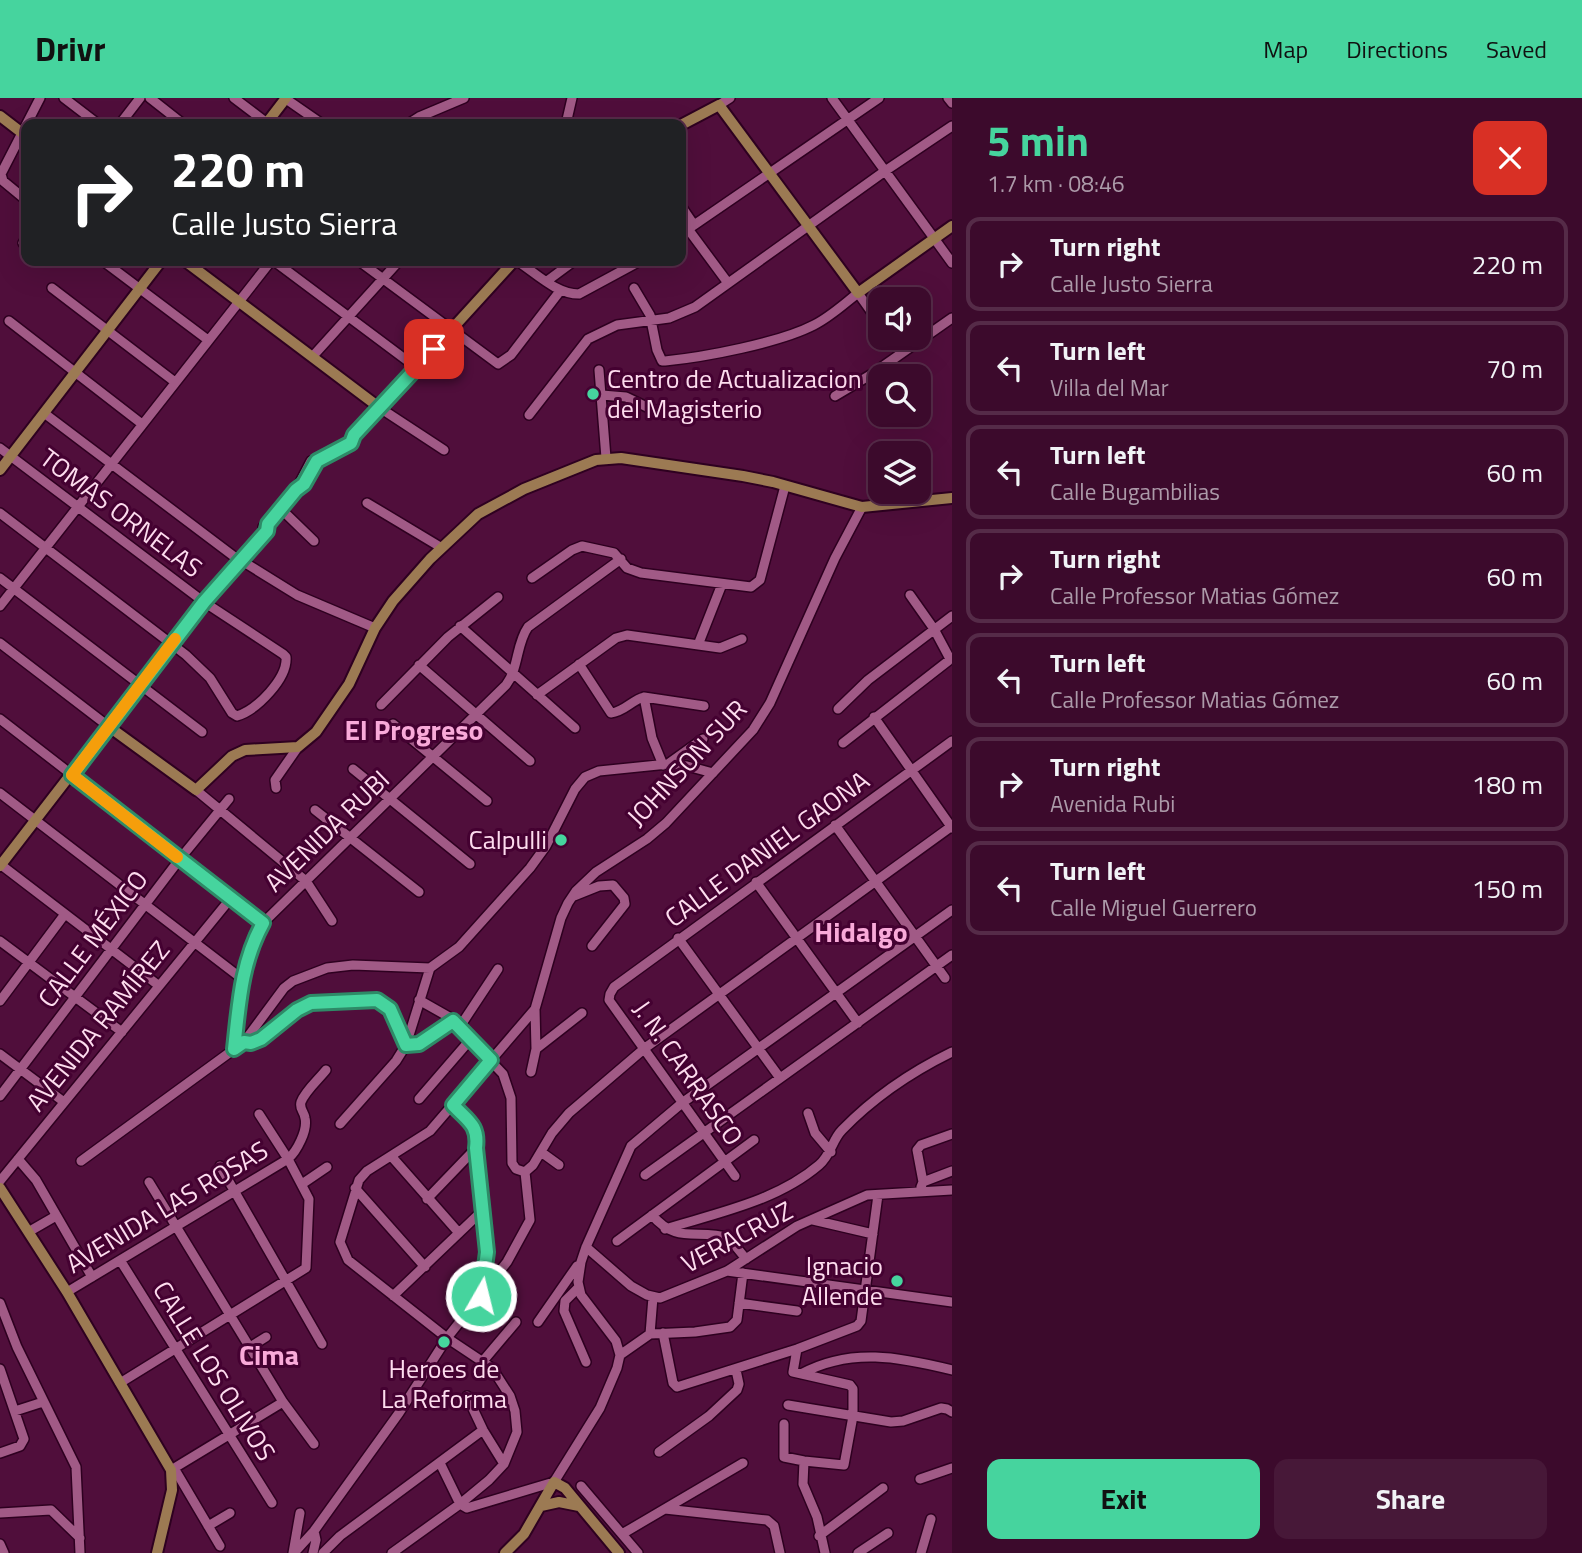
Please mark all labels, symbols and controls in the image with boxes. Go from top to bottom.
text: Drivr [35,24,106,74]
text: Map [1263,31,1308,67]
text: Directions [1346,31,1448,67]
text: Saved [1486,31,1547,67]
text: 5 min [987,108,1089,172]
button: close [1473,121,1547,195]
text: 220 m [171,131,305,206]
icon: right [56,147,147,238]
text: 1.7 km · 08:46 [987,166,1125,201]
text: Calle Justo Sierra [171,199,397,247]
text: Turn right [1050,227,1161,266]
icon: right [991,245,1029,283]
text: 220 m [1472,245,1543,284]
text: Calle Justo Sierra [1050,266,1213,301]
map controls [868,287,931,504]
button: sound [868,287,931,350]
pin [404,319,464,379]
icon: arrive [415,330,453,368]
text: Turn left [1050,331,1145,370]
icon: left [991,349,1029,387]
text: 70 m [1486,349,1543,388]
place label: Centro de Actualizacion del Magisterio [607,359,862,428]
button: search [868,364,931,427]
text: Villa del Mar [1050,370,1169,405]
marker: Centro de Actualizacion del Magisterio [585,386,601,402]
text: Turn left [1050,435,1145,474]
street label: TOMAS ORNELAS [32,439,211,587]
button: layers [868,441,931,504]
icon: left [991,453,1029,491]
text: 60 m [1486,453,1543,492]
text: Calle Bugambilias [1050,474,1220,509]
text: Turn right [1050,539,1161,578]
icon: right [991,557,1029,595]
text: 60 m [1486,557,1543,596]
text: Calle Professor Matias Gómez [1050,578,1339,613]
text: Turn left [1050,643,1145,682]
icon: left [991,661,1029,699]
text: 60 m [1486,661,1543,700]
text: Calle Professor Matias Gómez [1050,682,1339,717]
street label: JOHNSON SUR [617,690,756,835]
district label: El Progreso [345,708,483,751]
text: Turn right [1050,747,1161,786]
street label: AVENIDA RUBI [255,761,398,901]
street label: CALLE DANIEL GAONA [656,761,877,936]
icon: right [991,765,1029,803]
text: 180 m [1472,765,1543,804]
text: Avenida Rubi [1050,786,1175,821]
place label: Calpulli [469,820,547,859]
marker: Calpulli [553,832,569,848]
text: Turn left [1050,851,1145,890]
street label: CALLE MÉXICO [28,862,157,1015]
icon: left [991,869,1029,907]
text: 150 m [1472,869,1543,908]
text: Calle Miguel Guerrero [1050,890,1257,925]
district label: Hidalgo [814,910,908,953]
street label: AVENIDA RAMÍREZ [16,932,179,1119]
street label: J. N. CARRASCO [624,992,753,1153]
street label: AVENIDA LAS ROSAS [58,1131,275,1282]
street label: VERACRUZ [674,1191,800,1282]
place label: Ignacio Allende [802,1246,883,1315]
position arrow [444,1259,518,1333]
street label: CALLE LOS OLIVOS [143,1273,285,1468]
marker: Ignacio Allende [889,1273,905,1289]
district label: Cima [239,1333,299,1376]
marker: Heroes de La Reforma [436,1334,452,1350]
place label: Heroes de La Reforma [381,1349,507,1418]
button: Exit [987,1459,1260,1539]
button: Share [1274,1459,1547,1539]

